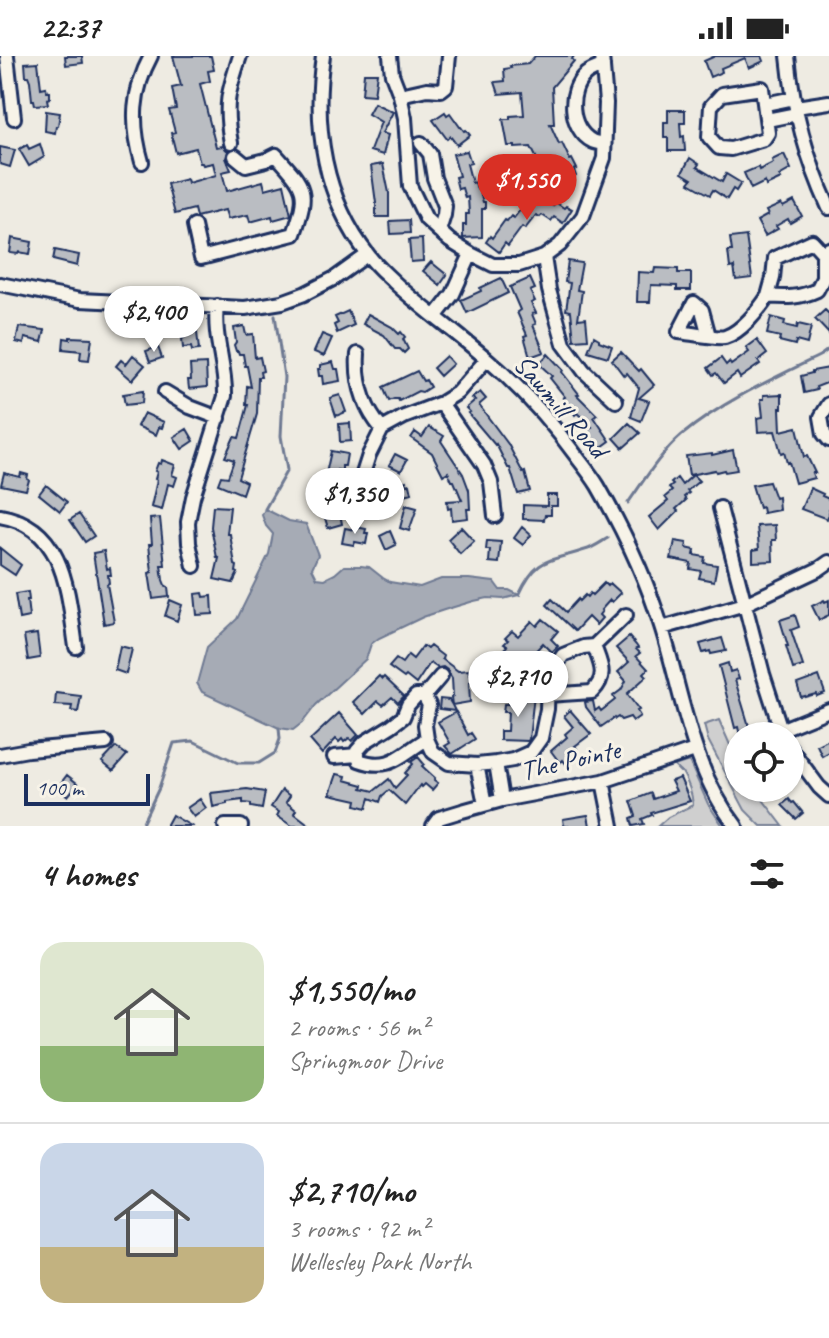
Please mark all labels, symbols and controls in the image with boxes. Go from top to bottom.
text: 22:37 [40,9,100,47]
pin: $1,550 [462,154,592,222]
text: $1,550 [496,163,558,196]
pin: $2,400 [89,286,219,354]
text: $2,400 [122,295,186,328]
street label: Sawmill Road [506,347,618,468]
pin: $1,350 [290,468,420,536]
text: $1,350 [323,477,387,510]
pin: $2,710 [453,651,583,719]
text: $2,710 [486,660,550,693]
map controls [724,722,804,802]
button: locate [724,722,804,802]
street label: The Pointe [517,731,625,788]
scale bar [24,770,150,806]
text: 100 m [36,774,83,802]
icon: filters [745,852,789,896]
text: 4 homes [40,853,136,896]
text: $1,550/mo [288,968,414,1011]
icon: home [104,974,200,1070]
text: 2 rooms · 56 m² [288,1011,429,1044]
text: Springmoor Drive [288,1044,442,1077]
text: $2,710/mo [288,1169,415,1212]
icon: home [104,1175,200,1271]
text: 3 rooms · 92 m² [288,1212,429,1245]
text: Wellesley Park North [288,1245,471,1278]

